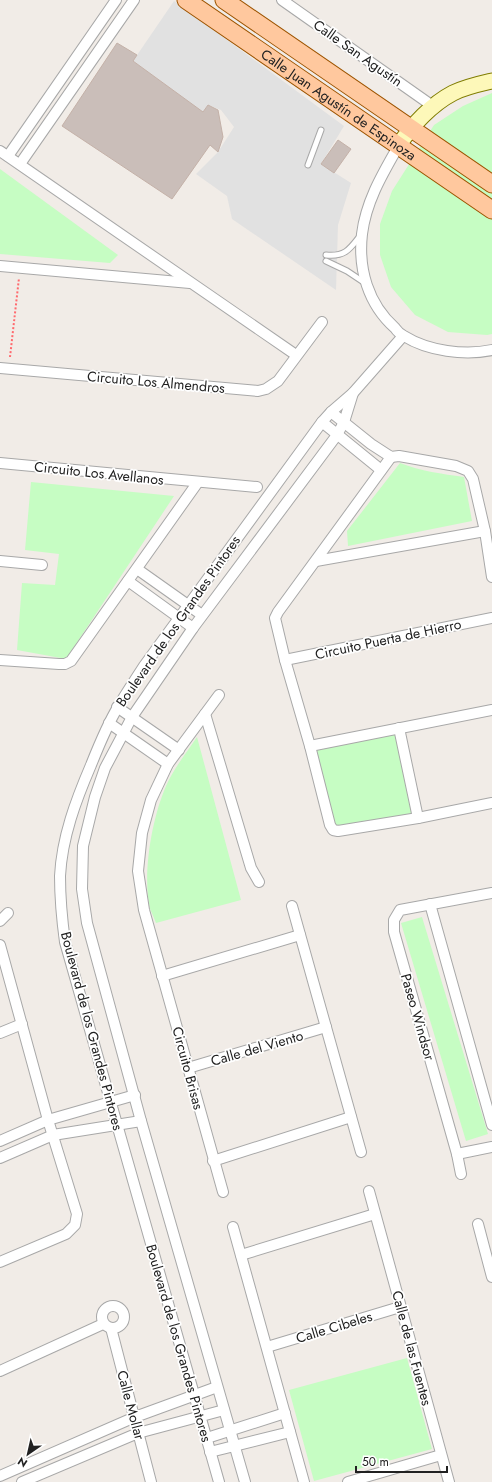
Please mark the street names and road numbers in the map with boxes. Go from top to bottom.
street label: Calle San Agustín [309,15,407,91]
street label: Calle Juan Agustín de Espinoza [257,44,420,165]
street label: Circuito Los Almendros [86,366,226,398]
street label: Circuito Los Avellanos [33,456,165,490]
street label: Boulevard de los Grandes Pintores [111,531,245,711]
street label: Circuito Puerta de Hierro [313,614,463,664]
street label: Boulevard de los Grandes Pintores [56,929,128,1133]
street label: Paseo Windsor [396,971,440,1063]
street label: Circuito Brisas [167,1024,209,1112]
street label: Calle del Viento [208,1025,306,1071]
street label: Boulevard de los Grandes Pintores [141,1242,217,1445]
street label: Calle de las Fuentes [387,1288,437,1408]
street label: Calle Cibeles [293,1306,375,1348]
street label: Calle Mollar [112,1368,150,1442]

